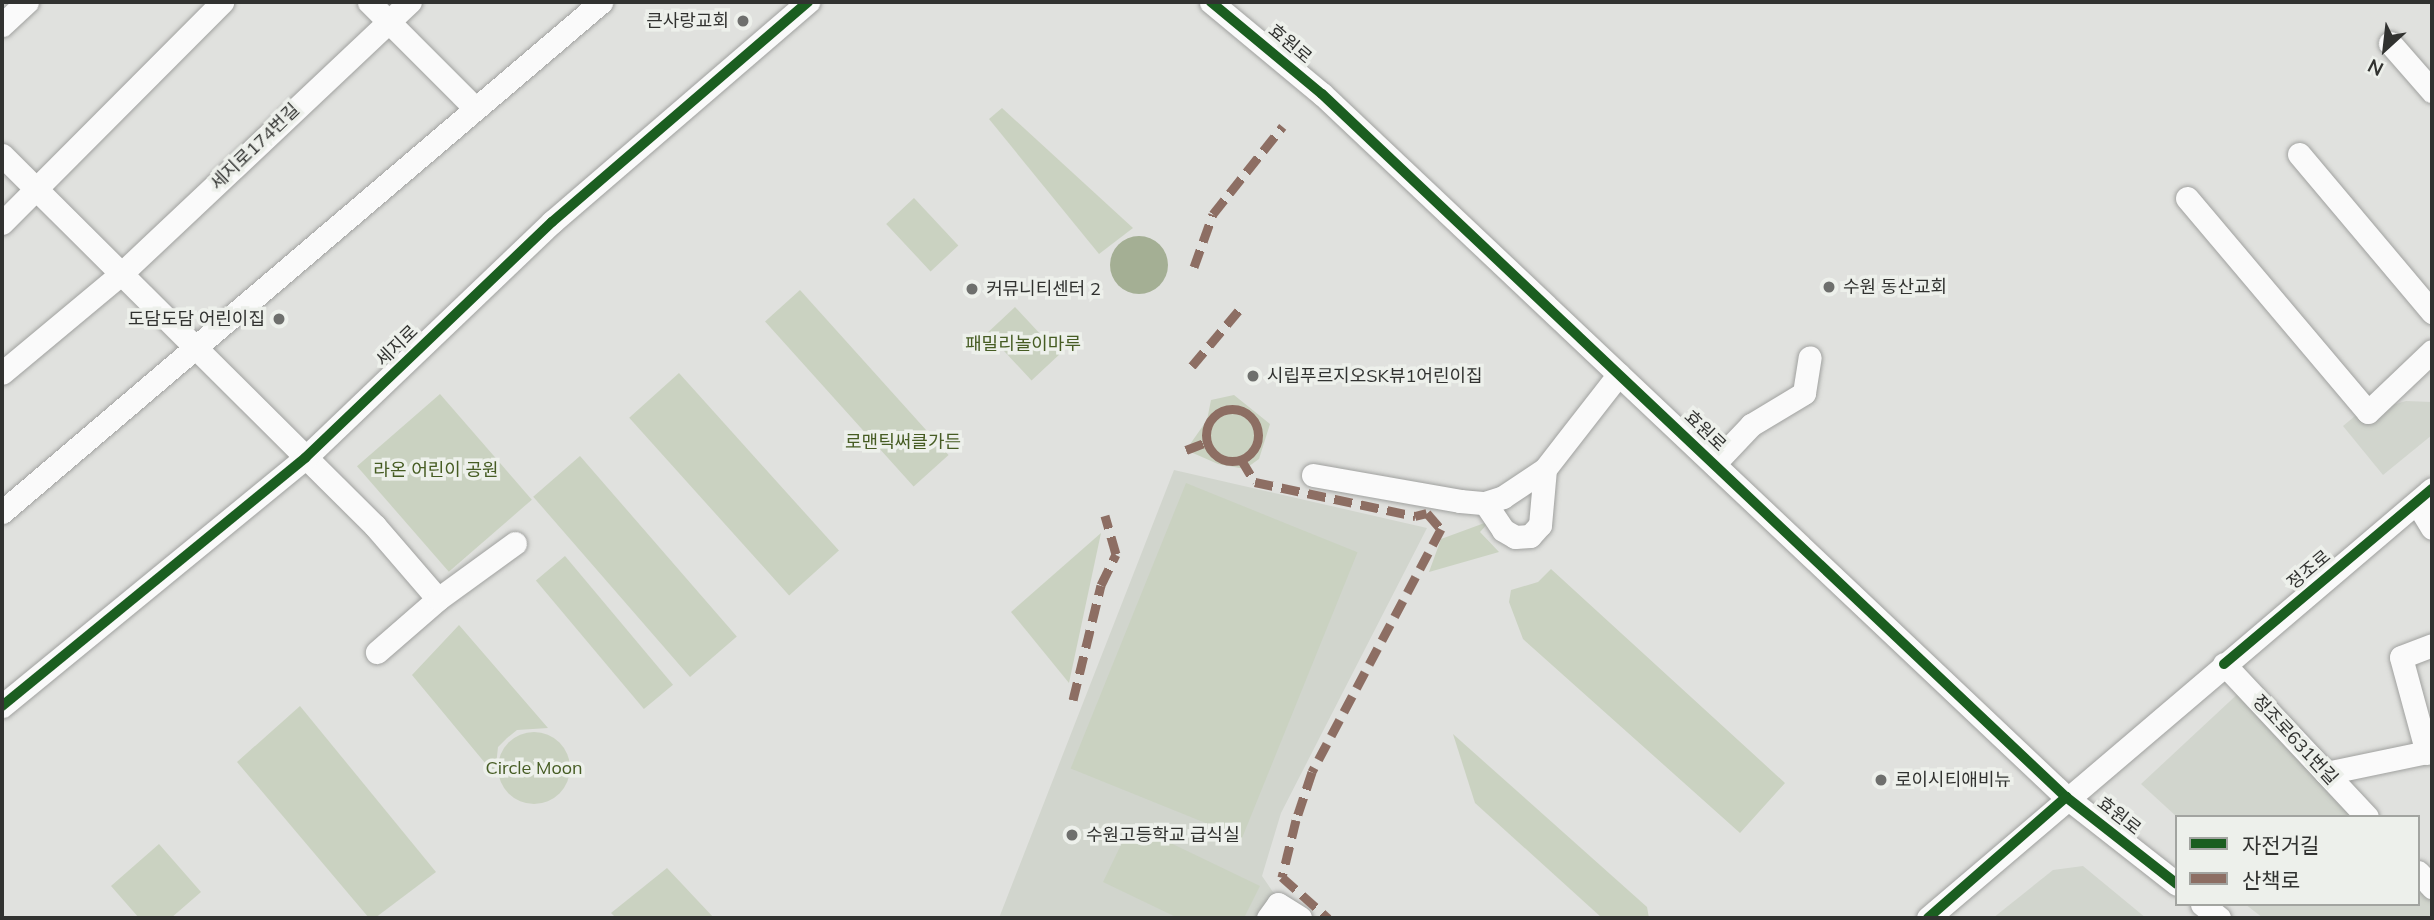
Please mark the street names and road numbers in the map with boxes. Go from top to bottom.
street label: 효원로 [1264,20,1316,68]
street label: 세지로174번길 [206,99,304,195]
street label: 세지로 [372,321,422,371]
street label: 효원로 [1680,406,1730,456]
street label: 정조로 [2283,546,2335,594]
street label: 정조로631번길 [2248,691,2342,789]
street label: 효원로 [2093,792,2145,840]

